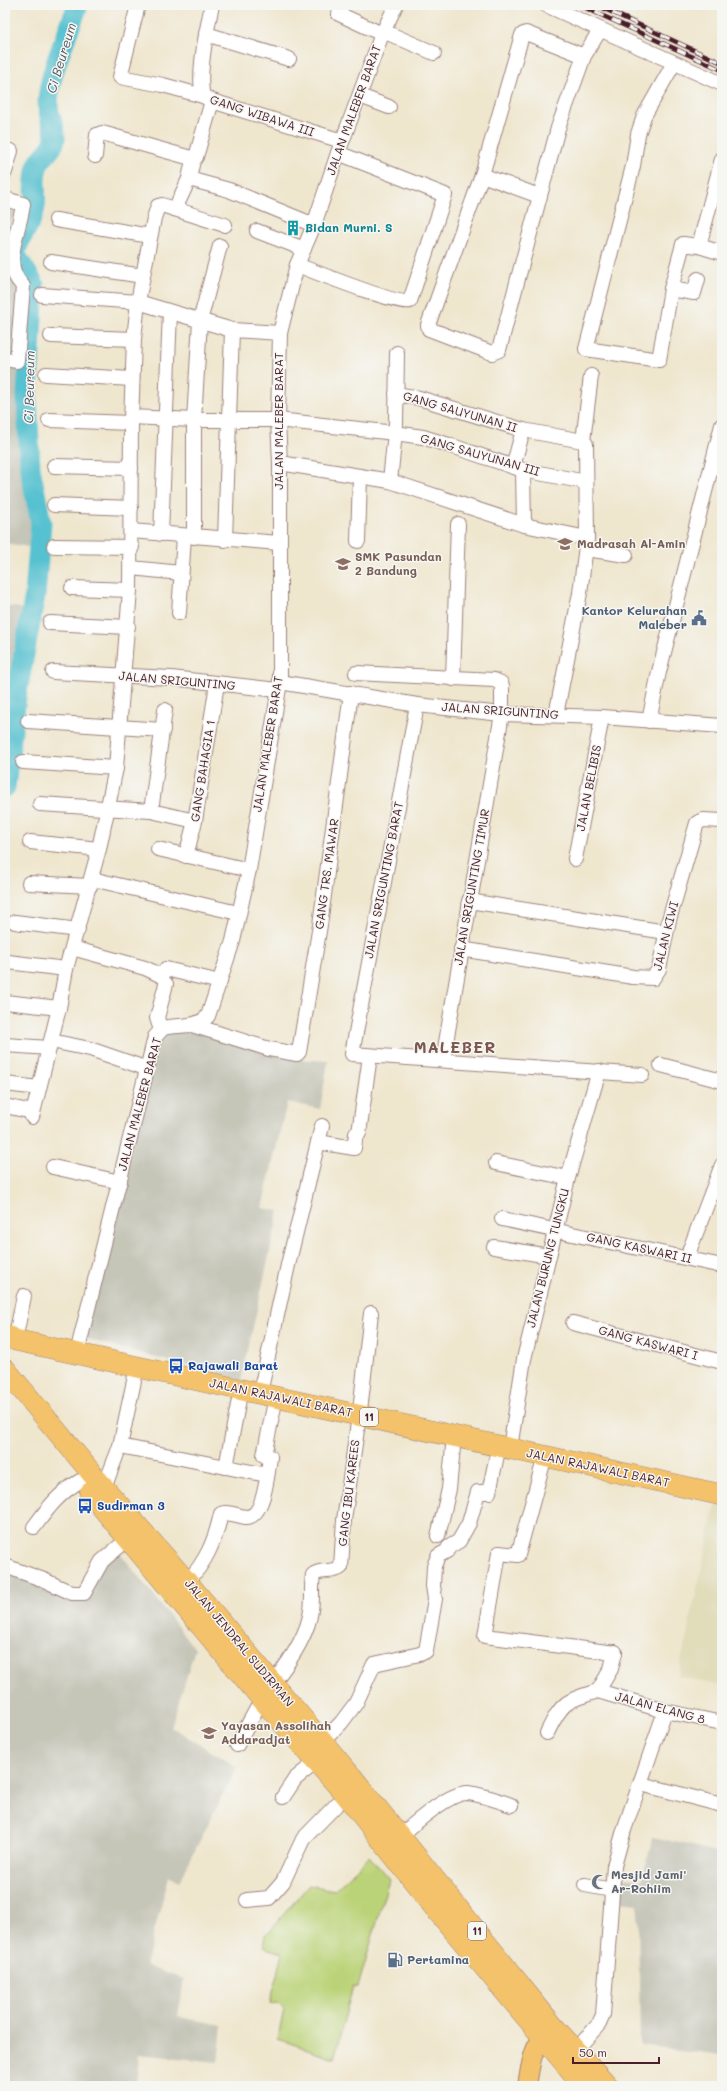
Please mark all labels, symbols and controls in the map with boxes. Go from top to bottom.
water label: Ci Beureum [42,21,79,95]
street label: JALAN MALEBER BARAT [322,42,384,177]
street label: GANG WIBAWA III [208,91,317,139]
building icon: Bidan Murni. S [284,219,302,237]
place label: Bidan Murni. S [305,219,393,235]
water label: Ci Beureum [19,350,38,423]
street label: JALAN MALEBER BARAT [270,352,286,490]
street label: GANG SAUYUNAN II [401,387,519,435]
street label: GANG SAUYUNAN III [419,429,542,479]
school or university icon: Madrasah Al-Amin [556,535,574,553]
place label: Madrasah Al-Amin [577,535,686,551]
place label: SMK Pasundan 2 Bandung [355,548,442,578]
school or university icon: SMK Pasundan 2 Bandung [334,555,352,573]
place label: Kantor Kelurahan Maleber [582,602,687,632]
public building icon: Kantor Kelurahan Maleber [690,609,708,627]
street label: JALAN SRIGUNTING [118,667,236,693]
street label: JALAN MALEBER BARAT [248,674,286,813]
street label: JALAN SRIGUNTING [441,698,559,722]
street label: GANG BAHAGIA 1 [186,719,218,823]
street label: JALAN BELIBIS [572,743,604,832]
street label: JALAN SRIGUNTING BARAT [360,800,406,960]
street label: JALAN SRIGUNTING TIMUR [449,807,493,966]
street label: GANG TRS. MAWAR [310,817,342,930]
street label: JALAN KIWI [649,900,681,972]
street label: JALAN MALEBER BARAT [114,1035,165,1172]
district label: MALEBER [414,1036,496,1057]
street label: JALAN BURUNG TUNGKU [522,1187,572,1329]
street label: GANG KASWARI II [585,1228,693,1266]
street label: GANG KASWARI I [597,1321,700,1363]
bus stop icon: Rajawali Barat [167,1357,185,1375]
place label: Rajawali Barat [188,1357,278,1373]
street label: JALAN RAJAWALI BARAT [208,1374,354,1420]
road number: 11 [360,1408,378,1426]
street label: GANG IBU KAREES [334,1438,363,1547]
street label: JALAN RAJAWALI BARAT [525,1444,671,1490]
bus stop icon: Sudirman 3 [76,1497,94,1515]
place label: Sudirman 3 [97,1497,165,1513]
street label: JALAN JENDRAL SUDIRMAN [182,1575,298,1709]
street label: JALAN ELANG 8 [613,1687,707,1727]
place label: Yayasan Assolihah Addaradjat [221,1717,331,1747]
school or university icon: Yayasan Assolihah Addaradjat [200,1724,218,1742]
place label: Mesjid Jami' Ar-Rohiim [611,1866,686,1896]
mosque icon: Mesjid Jami' Ar-Rohiim [590,1873,608,1891]
road number: 11 [468,1922,486,1940]
fuel station icon: Pertamina [386,1951,404,1969]
place label: Pertamina [407,1951,469,1967]
scale bar [573,2039,659,2065]
text: 50 m [579,2044,607,2060]

